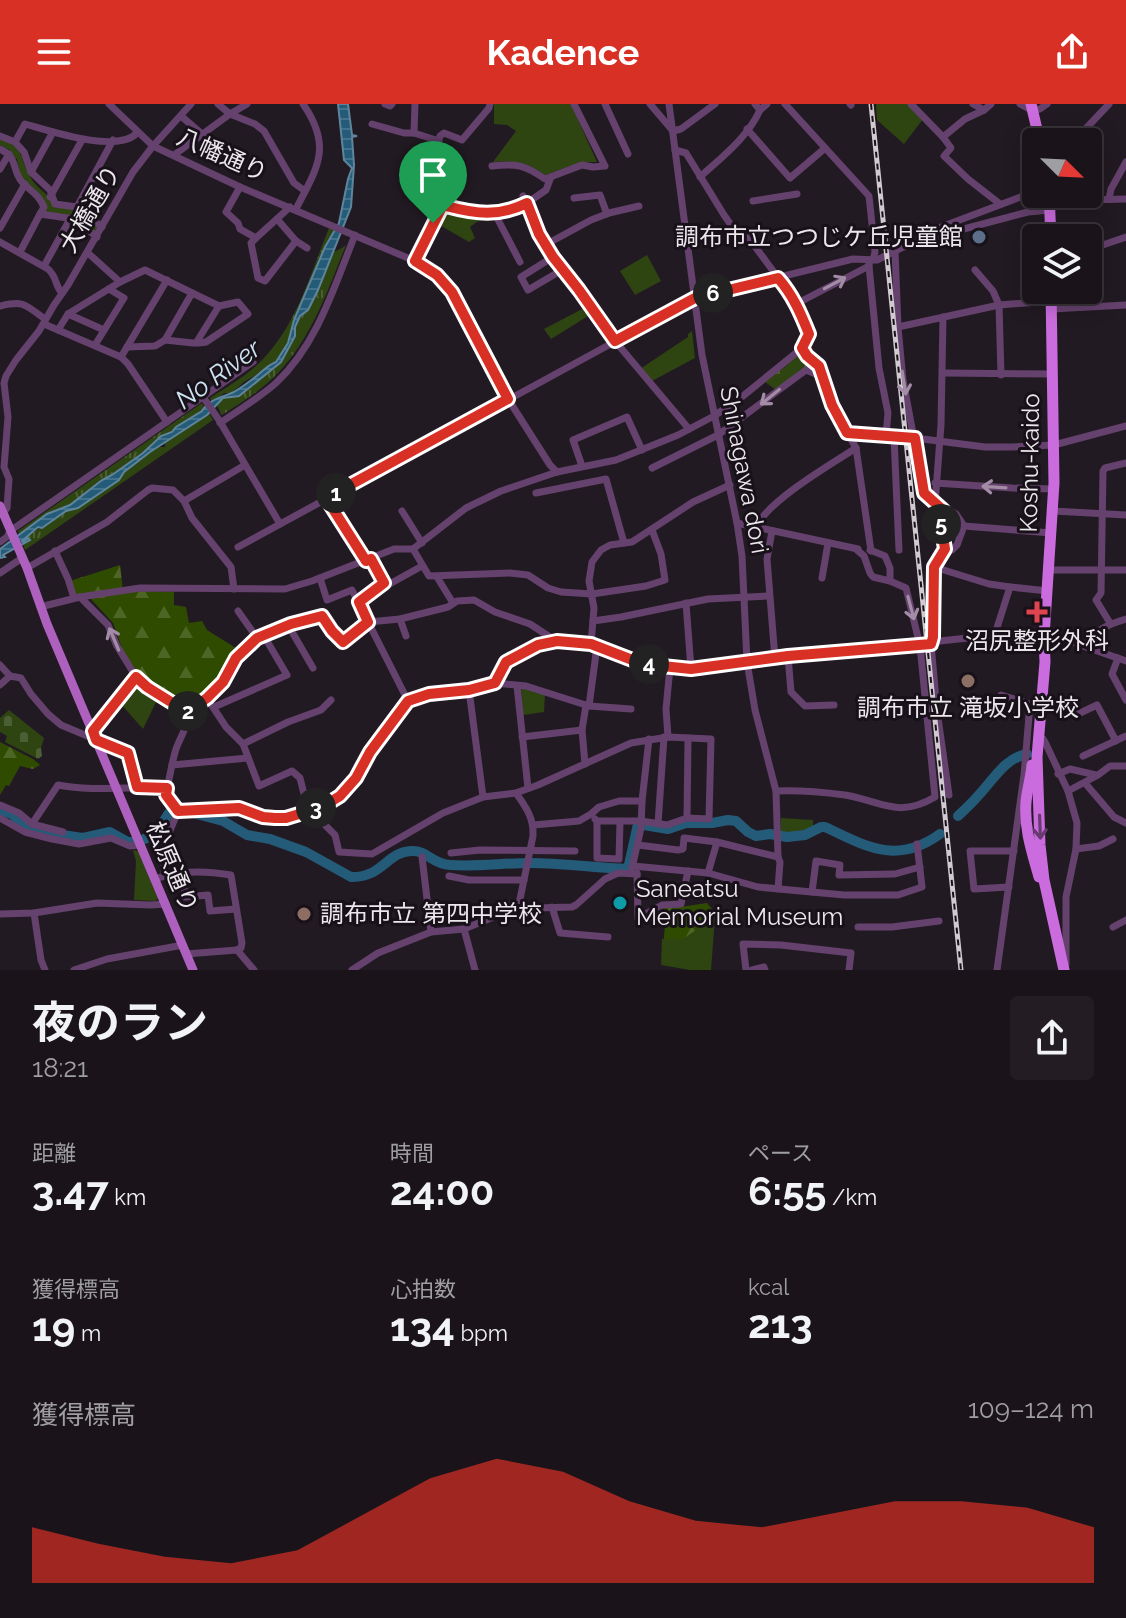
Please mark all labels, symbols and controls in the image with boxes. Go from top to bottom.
icon: menu [32,30,76,74]
icon: share [1050,30,1094,74]
text: Kadence [487,31,639,73]
street label: 八幡通り [172,122,272,187]
north arrow [1022,128,1102,208]
map controls [1022,128,1102,304]
pin [399,141,467,223]
icon: arrive [411,153,455,197]
street label: 大橋通り [53,160,126,258]
place label: 調布市立つつじケ丘児童館 [675,222,963,251]
button: layers [1022,224,1102,304]
marker: 調布市立つつじケ丘児童館 [970,228,988,246]
pin: 6 [693,273,733,313]
one-way arrow [823,275,847,291]
text: 6 [706,280,720,306]
water label: No River [170,333,267,415]
one-way arrow [897,369,912,395]
street label: Shinagawa dori [714,384,775,556]
one-way arrow [760,389,781,406]
street label: Koshu-kaido [1014,393,1045,533]
pin: 1 [316,473,356,513]
one-way arrow [981,479,1008,494]
text: 1 [331,480,341,506]
pin: 5 [921,504,961,544]
text: 5 [935,511,947,537]
one-way arrow [905,595,920,621]
marker: 沼尻整形外科 [1026,601,1048,623]
place label: 沼尻整形外科 [965,626,1109,655]
one-way arrow [106,627,121,652]
pin: 4 [629,644,669,684]
text: 4 [643,651,655,677]
marker: 調布市立 滝坂小学校 [959,672,977,690]
pin: 2 [168,691,208,731]
place label: 調布市立 滝坂小学校 [857,693,1079,722]
text: 2 [182,698,194,724]
pin: 3 [296,788,336,828]
text: 3 [310,795,322,821]
one-way arrow [1032,813,1047,840]
street label: 松原通り [140,817,205,917]
place label: Saneatsu Memorial Museum [636,874,843,931]
marker: Saneatsu Memorial Museum [611,894,629,912]
place label: 調布市立 第四中学校 [320,899,542,928]
marker: 調布市立 第四中学校 [295,905,313,923]
button: share [1010,996,1094,1080]
text: 夜のラン [32,997,208,1048]
text: 18:21 [32,1053,88,1083]
text: 距離 [32,1140,76,1166]
text: 時間 [390,1140,434,1166]
text: ペース [748,1140,813,1166]
text: 3.47 [32,1167,109,1214]
text: 24:00 [390,1167,494,1214]
text: 6:55 [748,1167,826,1214]
text: km [109,1184,146,1210]
text: /km [826,1184,877,1210]
text: kcal [748,1274,789,1300]
text: 獲得標高 [32,1276,120,1302]
text: 心拍数 [390,1276,456,1302]
text: 213 [748,1300,813,1347]
text: 19 [32,1303,75,1350]
text: 134 [390,1303,455,1350]
text: m [75,1320,101,1346]
text: bpm [455,1320,508,1346]
text: 109–124 m [968,1394,1094,1424]
text: 獲得標高 [32,1400,136,1430]

